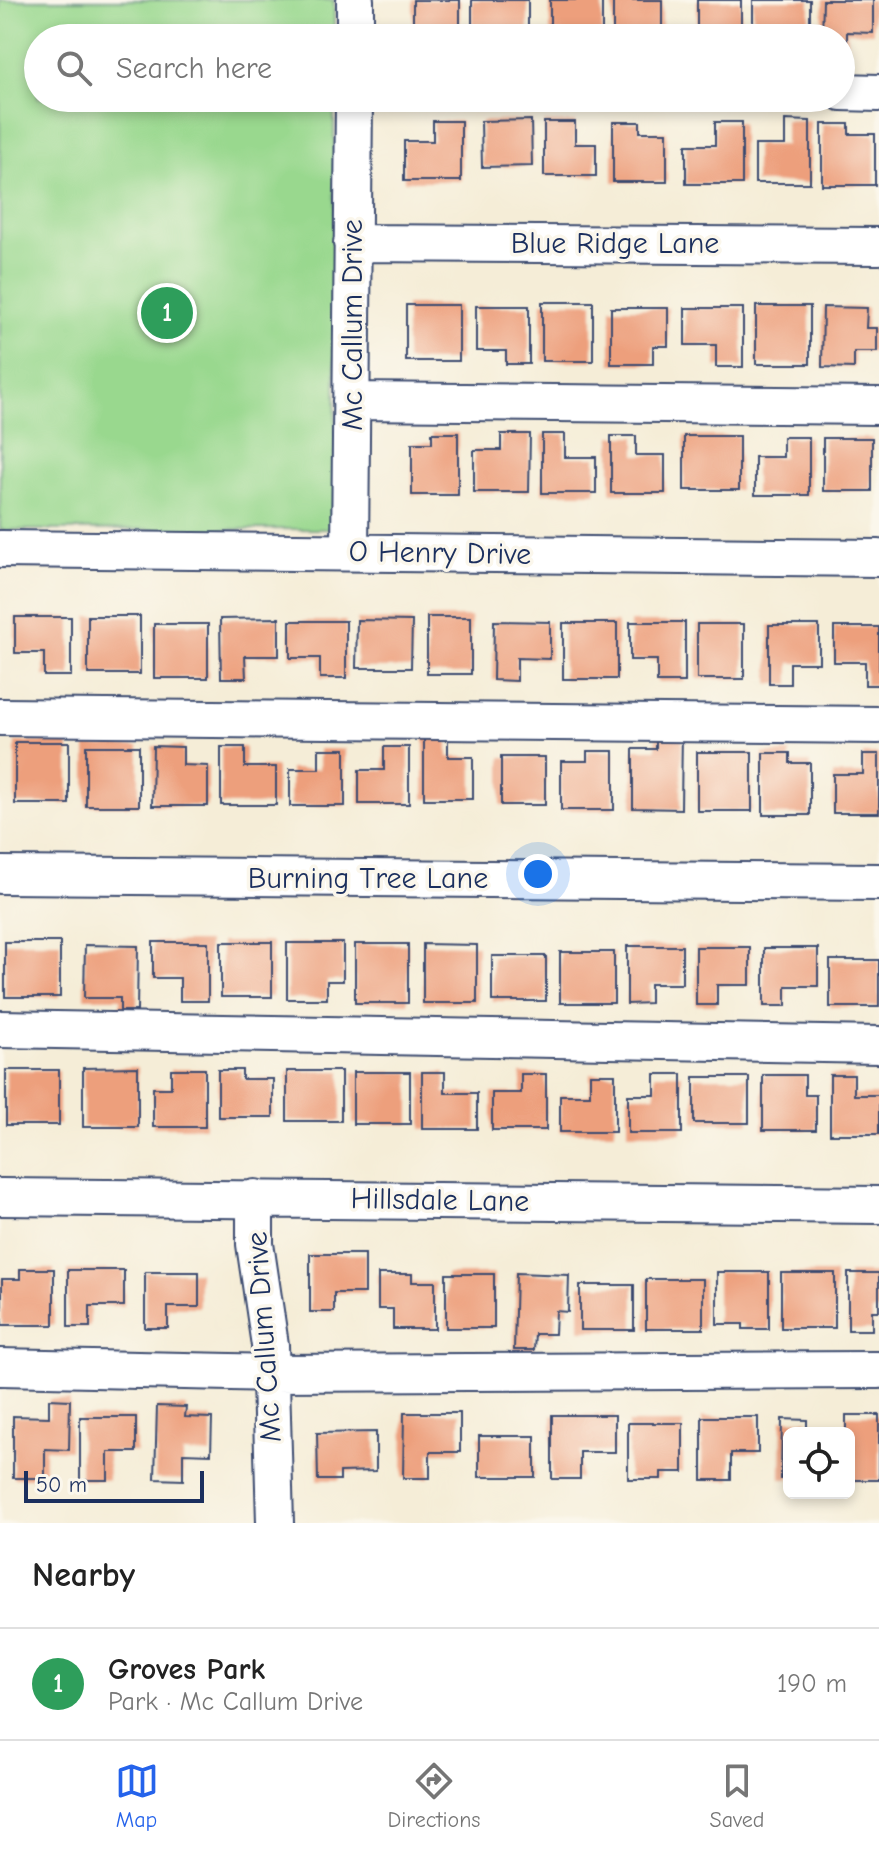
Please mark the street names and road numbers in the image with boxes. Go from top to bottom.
street label: Mc Callum Drive [335,219,370,431]
street label: Blue Ridge Lane [511,226,719,261]
street label: O Henry Drive [348,534,532,572]
street label: Burning Tree Lane [248,861,488,896]
street label: Hillsdale Lane [350,1181,530,1219]
street label: Mc Callum Drive [239,1230,289,1444]

